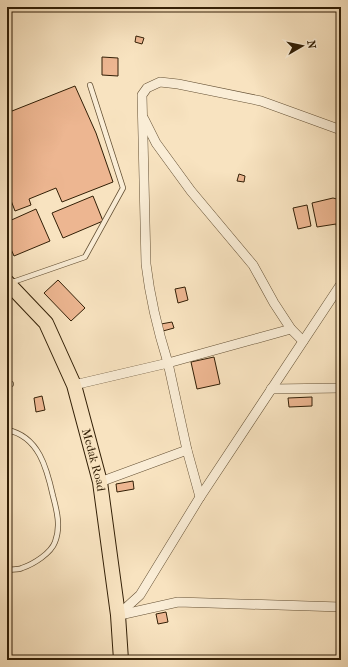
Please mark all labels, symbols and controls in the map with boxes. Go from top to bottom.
north arrow [282,26,322,66]
text: N [304,39,319,50]
street label: Medak Road [79,427,108,492]

